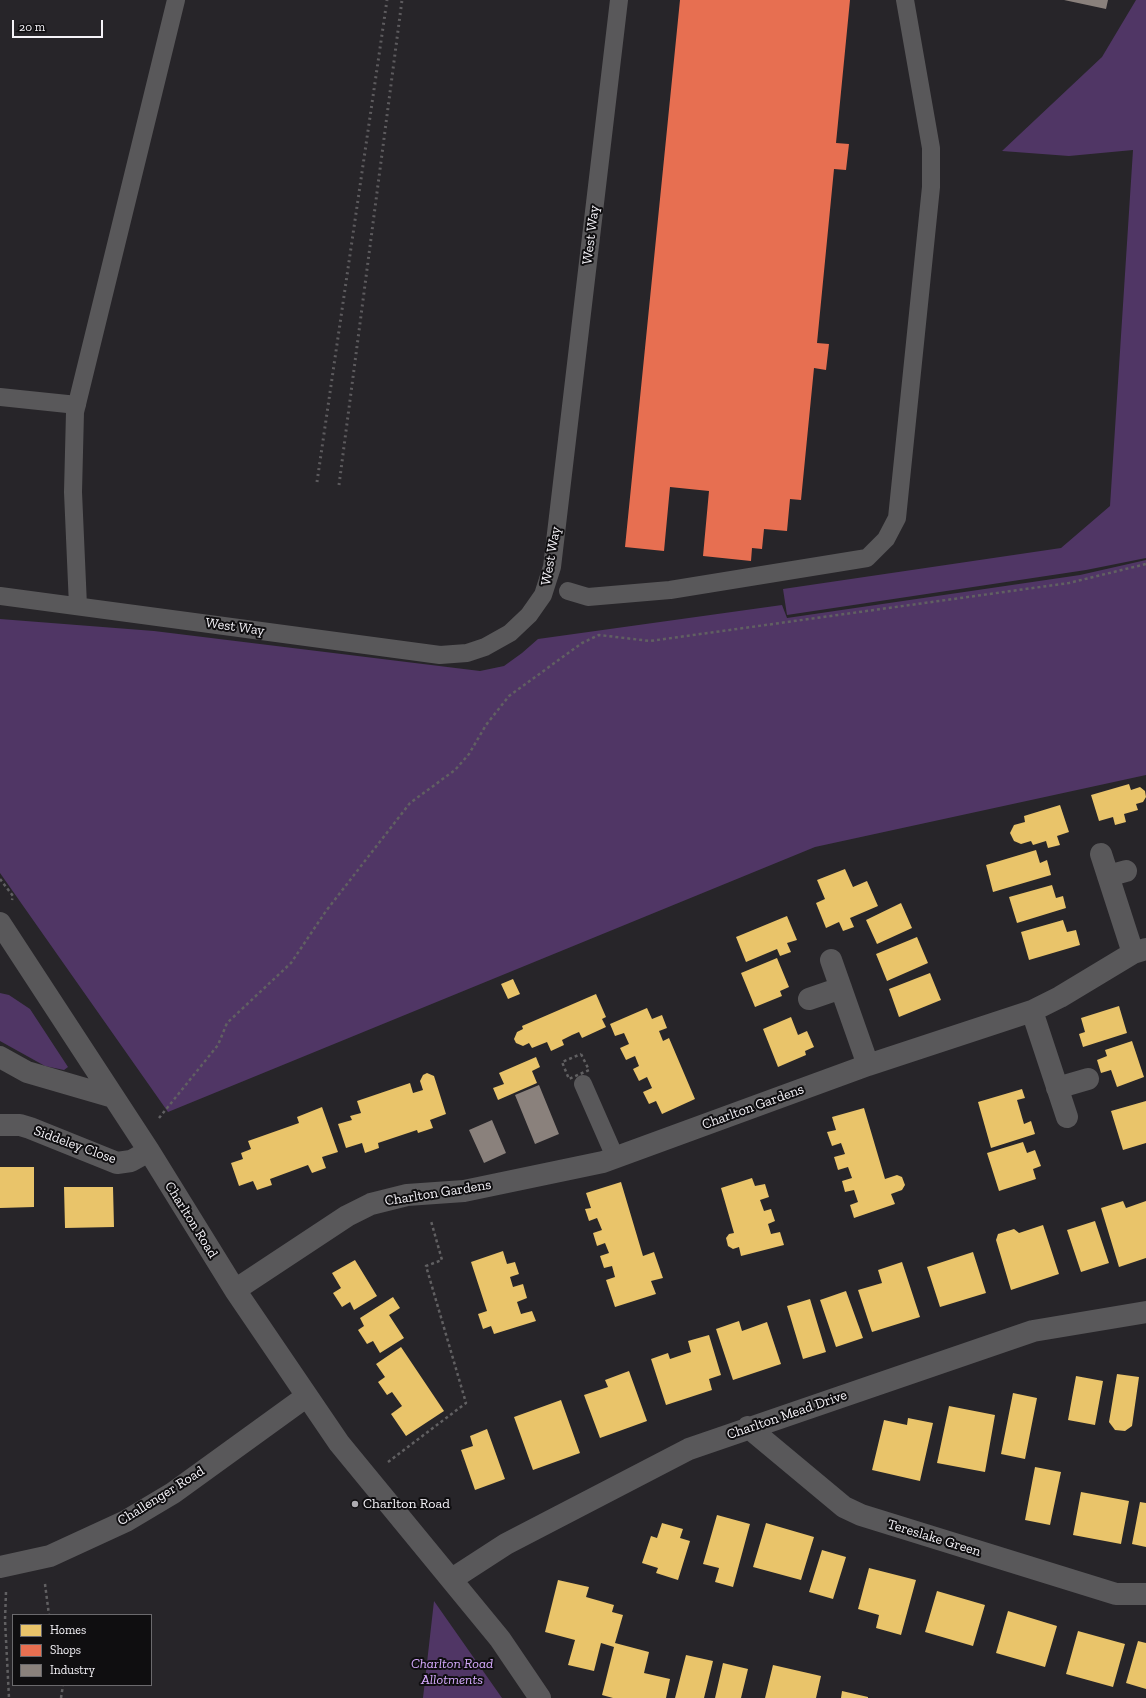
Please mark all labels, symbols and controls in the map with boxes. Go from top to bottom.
scale bar [14,12,105,38]
text: 20 m [19,20,45,34]
street label: West Way [579,204,603,266]
street label: West Way [538,525,564,587]
street label: West Way [204,615,266,639]
street label: Charlton Gardens [700,1081,806,1133]
street label: Siddeley Close [32,1122,118,1168]
street label: Charlton Gardens [384,1176,492,1210]
street label: Charlton Road [161,1179,221,1261]
street label: Charlton Mead Drive [725,1387,849,1443]
street label: Challenger Road [115,1463,207,1529]
place label: Charlton Road [363,1496,450,1512]
marker: Charlton Road [350,1499,360,1509]
street label: Tereslake Green [885,1516,983,1560]
legend [12,1614,152,1686]
text: Homes [50,1623,86,1637]
text: Shops [50,1643,81,1657]
park label: Charlton Road Allotments [411,1656,493,1688]
text: Industry [50,1663,95,1677]

